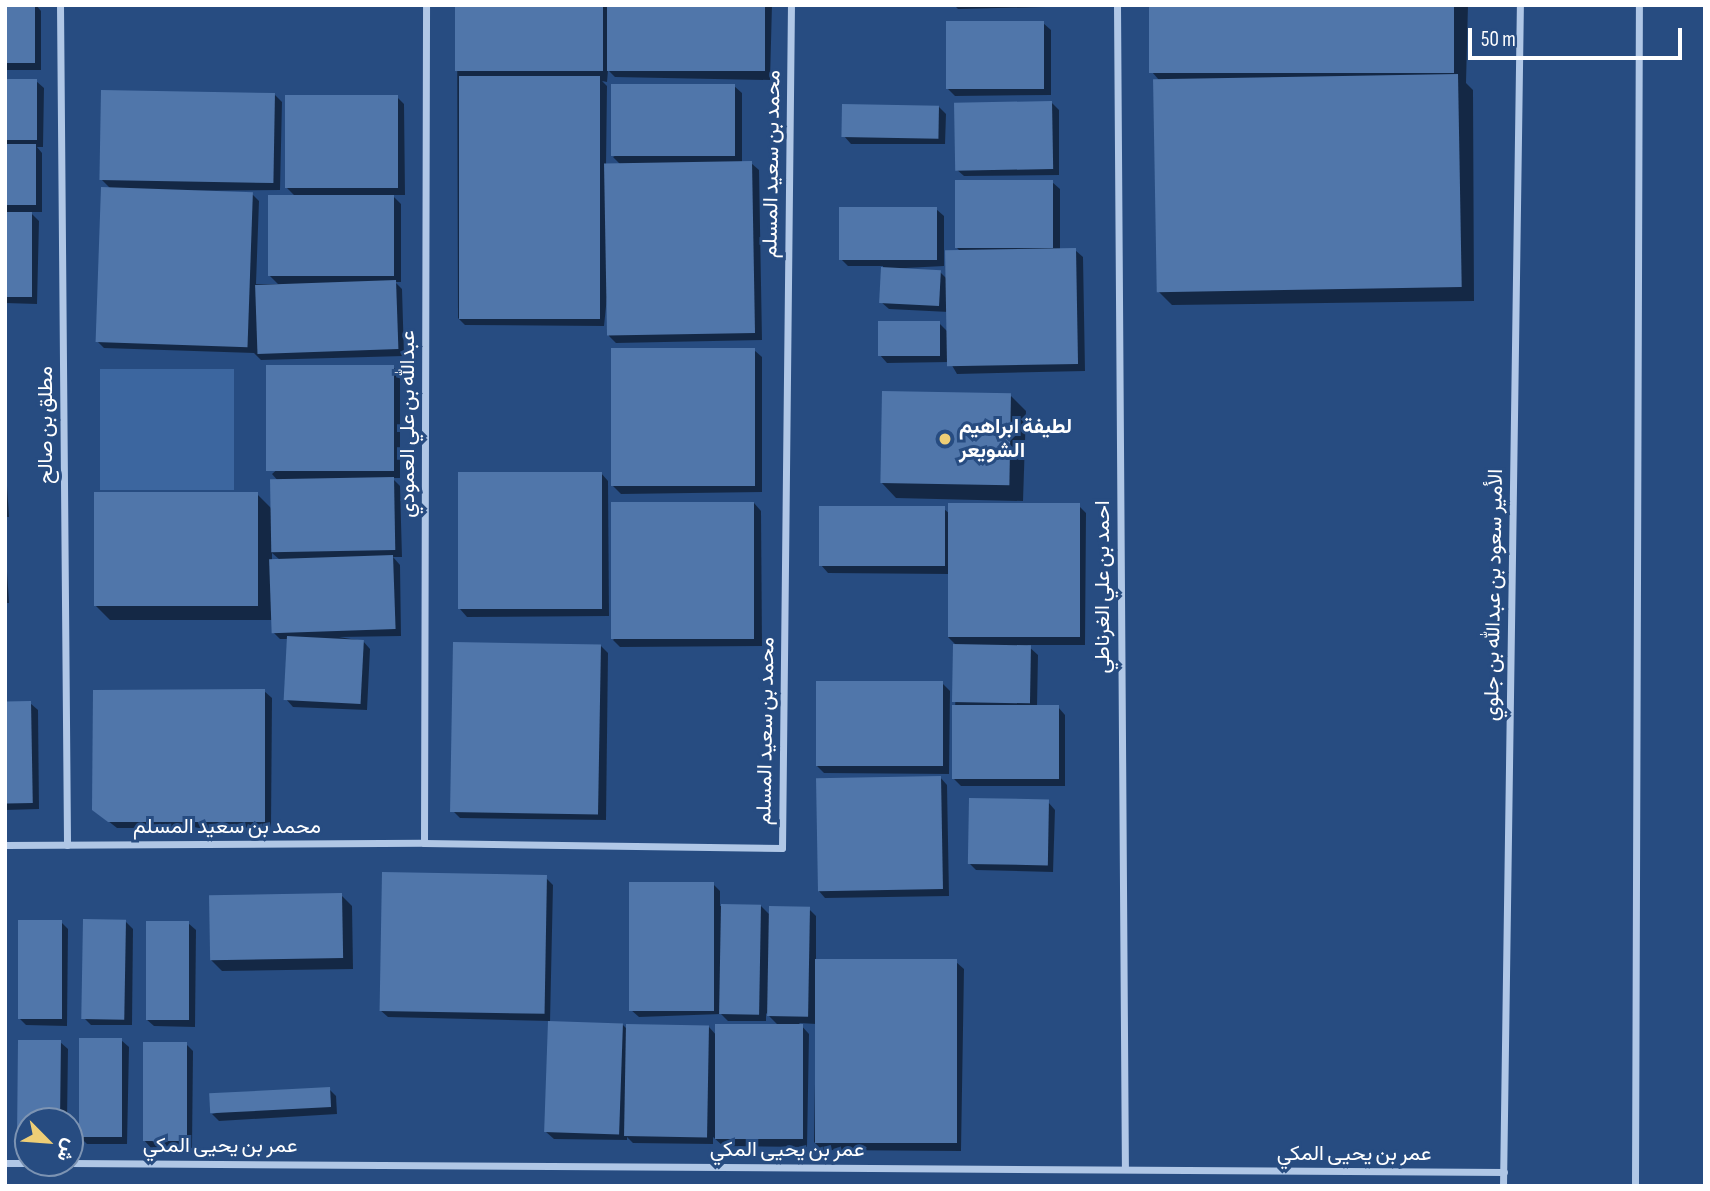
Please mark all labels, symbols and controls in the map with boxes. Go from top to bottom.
scale bar [1472,14,1686,58]
text: 50 m [1481,27,1516,52]
street label: محمد بن سعيد المسلم [758,70,786,258]
street label: عبدالله بن علي العمودي [395,330,421,518]
street label: مطلق بن صالح [33,366,59,484]
place label: لطيفة ابراهيم الشويعر [959,414,1072,464]
marker: لطيفة ابراهيم الشويعر [937,431,953,447]
street label: الأمير سعود بن عبدالله بن جلوي [1479,469,1509,721]
street label: احمد بن علي الغرناطي [1090,500,1116,674]
street label: محمد بن سعيد المسلم [752,637,780,825]
street label: محمد بن سعيد المسلم [133,814,321,840]
north arrow [14,1107,84,1177]
street label: عمر بن يحيى المكي [143,1133,297,1159]
text: ش [51,1135,82,1165]
street label: عمر بن يحيى المكي [710,1137,864,1163]
street label: عمر بن يحيى المكي [1277,1141,1431,1167]

